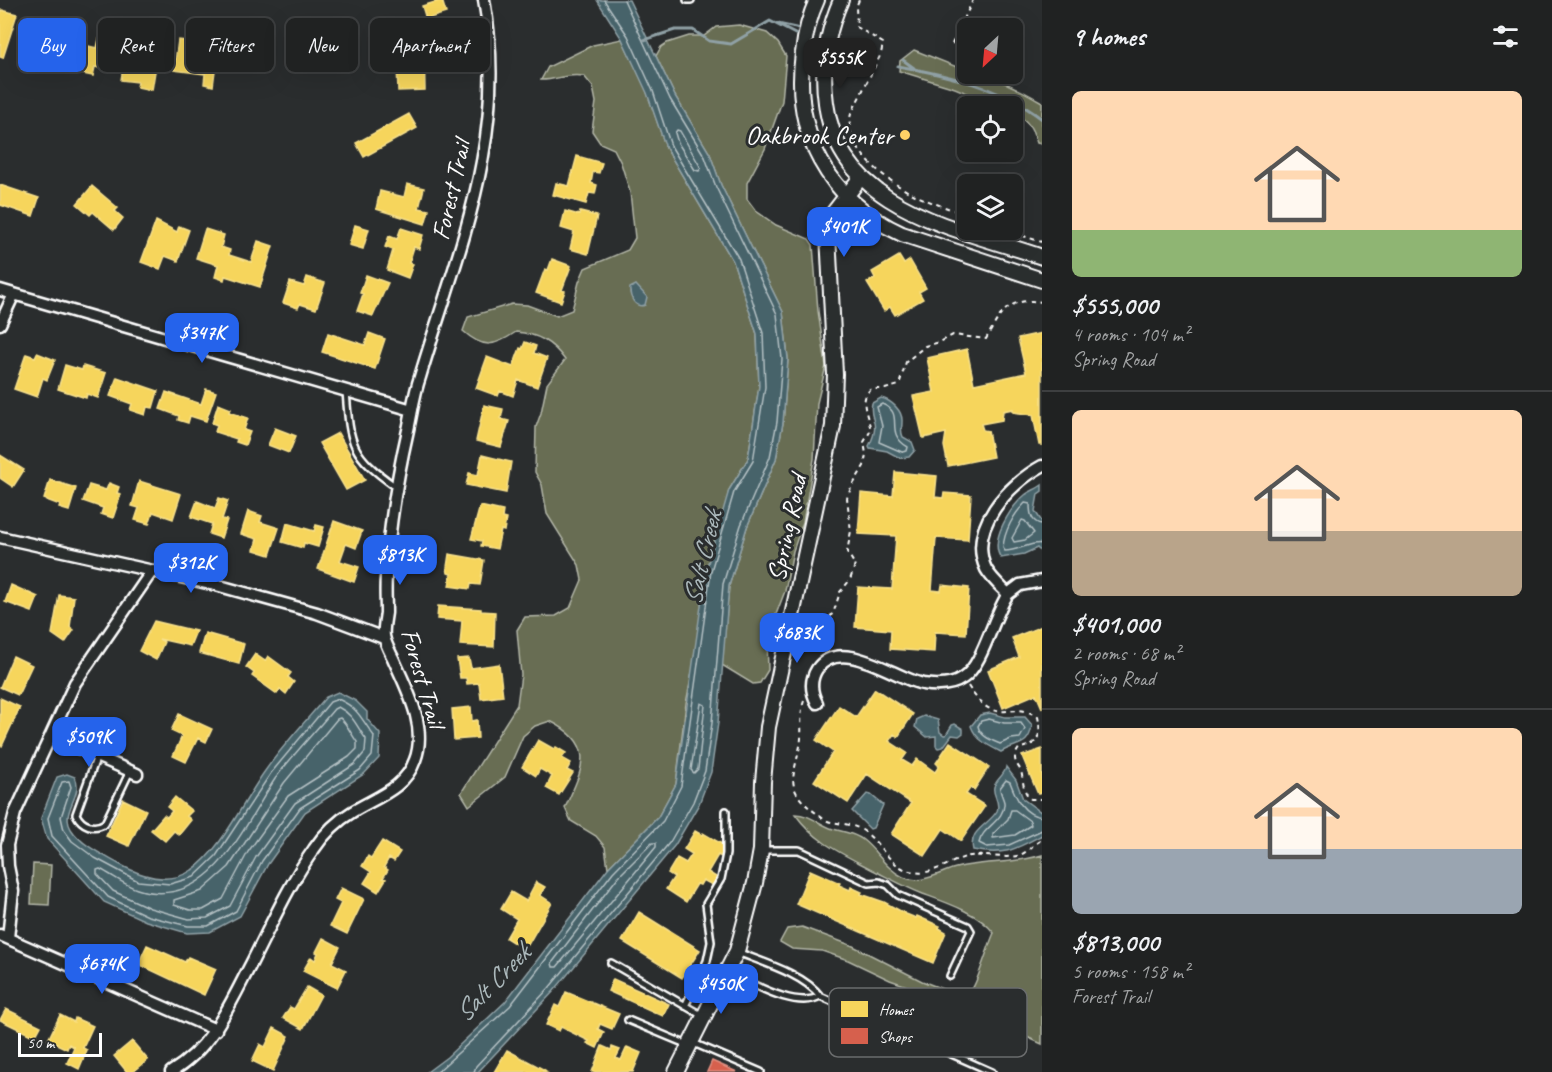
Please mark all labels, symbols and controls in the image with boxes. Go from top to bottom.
chip: Buy [18,18,86,72]
chip: Rent [98,18,174,72]
chip: Filters [186,18,274,72]
chip: New [286,18,358,72]
chip: Apartment [370,18,490,72]
north arrow [957,18,1023,84]
map controls [957,18,1023,240]
text: 9 homes [1072,20,1145,53]
icon: filters [1489,20,1522,53]
pin: $555K [798,38,882,89]
text: $555K [817,45,863,70]
button: locate [957,96,1023,162]
place label: Oakbrook Center [746,119,896,152]
marker: Oakbrook Center [898,128,912,142]
icon: home [1243,130,1351,238]
street label: Forest Trail [424,133,479,243]
button: layers [957,174,1023,240]
pin: $401K [802,207,886,258]
text: $401K [821,214,867,239]
text: $555,000 [1072,289,1158,322]
pin: $347K [160,313,244,364]
text: $347K [179,320,225,345]
text: 4 rooms · 104 m² [1072,322,1189,347]
text: Spring Road [1072,347,1155,372]
icon: home [1243,449,1351,557]
street label: Spring Road [760,468,815,584]
water label: Salt Creek [675,503,730,608]
pin: $813K [358,535,442,586]
text: $813K [377,542,423,567]
pin: $312K [149,543,233,594]
text: $312K [168,550,214,575]
text: $401,000 [1072,608,1159,641]
pin: $683K [755,613,839,664]
text: $683K [774,620,820,645]
street label: Forest Trail [393,625,454,736]
text: 2 rooms · 68 m² [1072,641,1180,666]
text: Spring Road [1072,666,1155,691]
pin: $509K [47,717,131,768]
text: $509K [66,724,112,749]
icon: home [1243,767,1351,875]
text: $813,000 [1072,926,1159,959]
water label: Salt Creek [447,933,541,1029]
pin: $674K [60,944,144,995]
text: $674K [79,951,125,976]
text: 5 rooms · 158 m² [1072,959,1189,984]
pin: $450K [679,964,763,1015]
text: $450K [698,971,744,996]
text: Forest Trail [1072,984,1150,1009]
legend [829,988,1027,1057]
text: Homes [879,1000,915,1020]
text: Shops [879,1027,913,1047]
scale bar [18,1030,102,1058]
text: 50 m [27,1033,54,1053]

